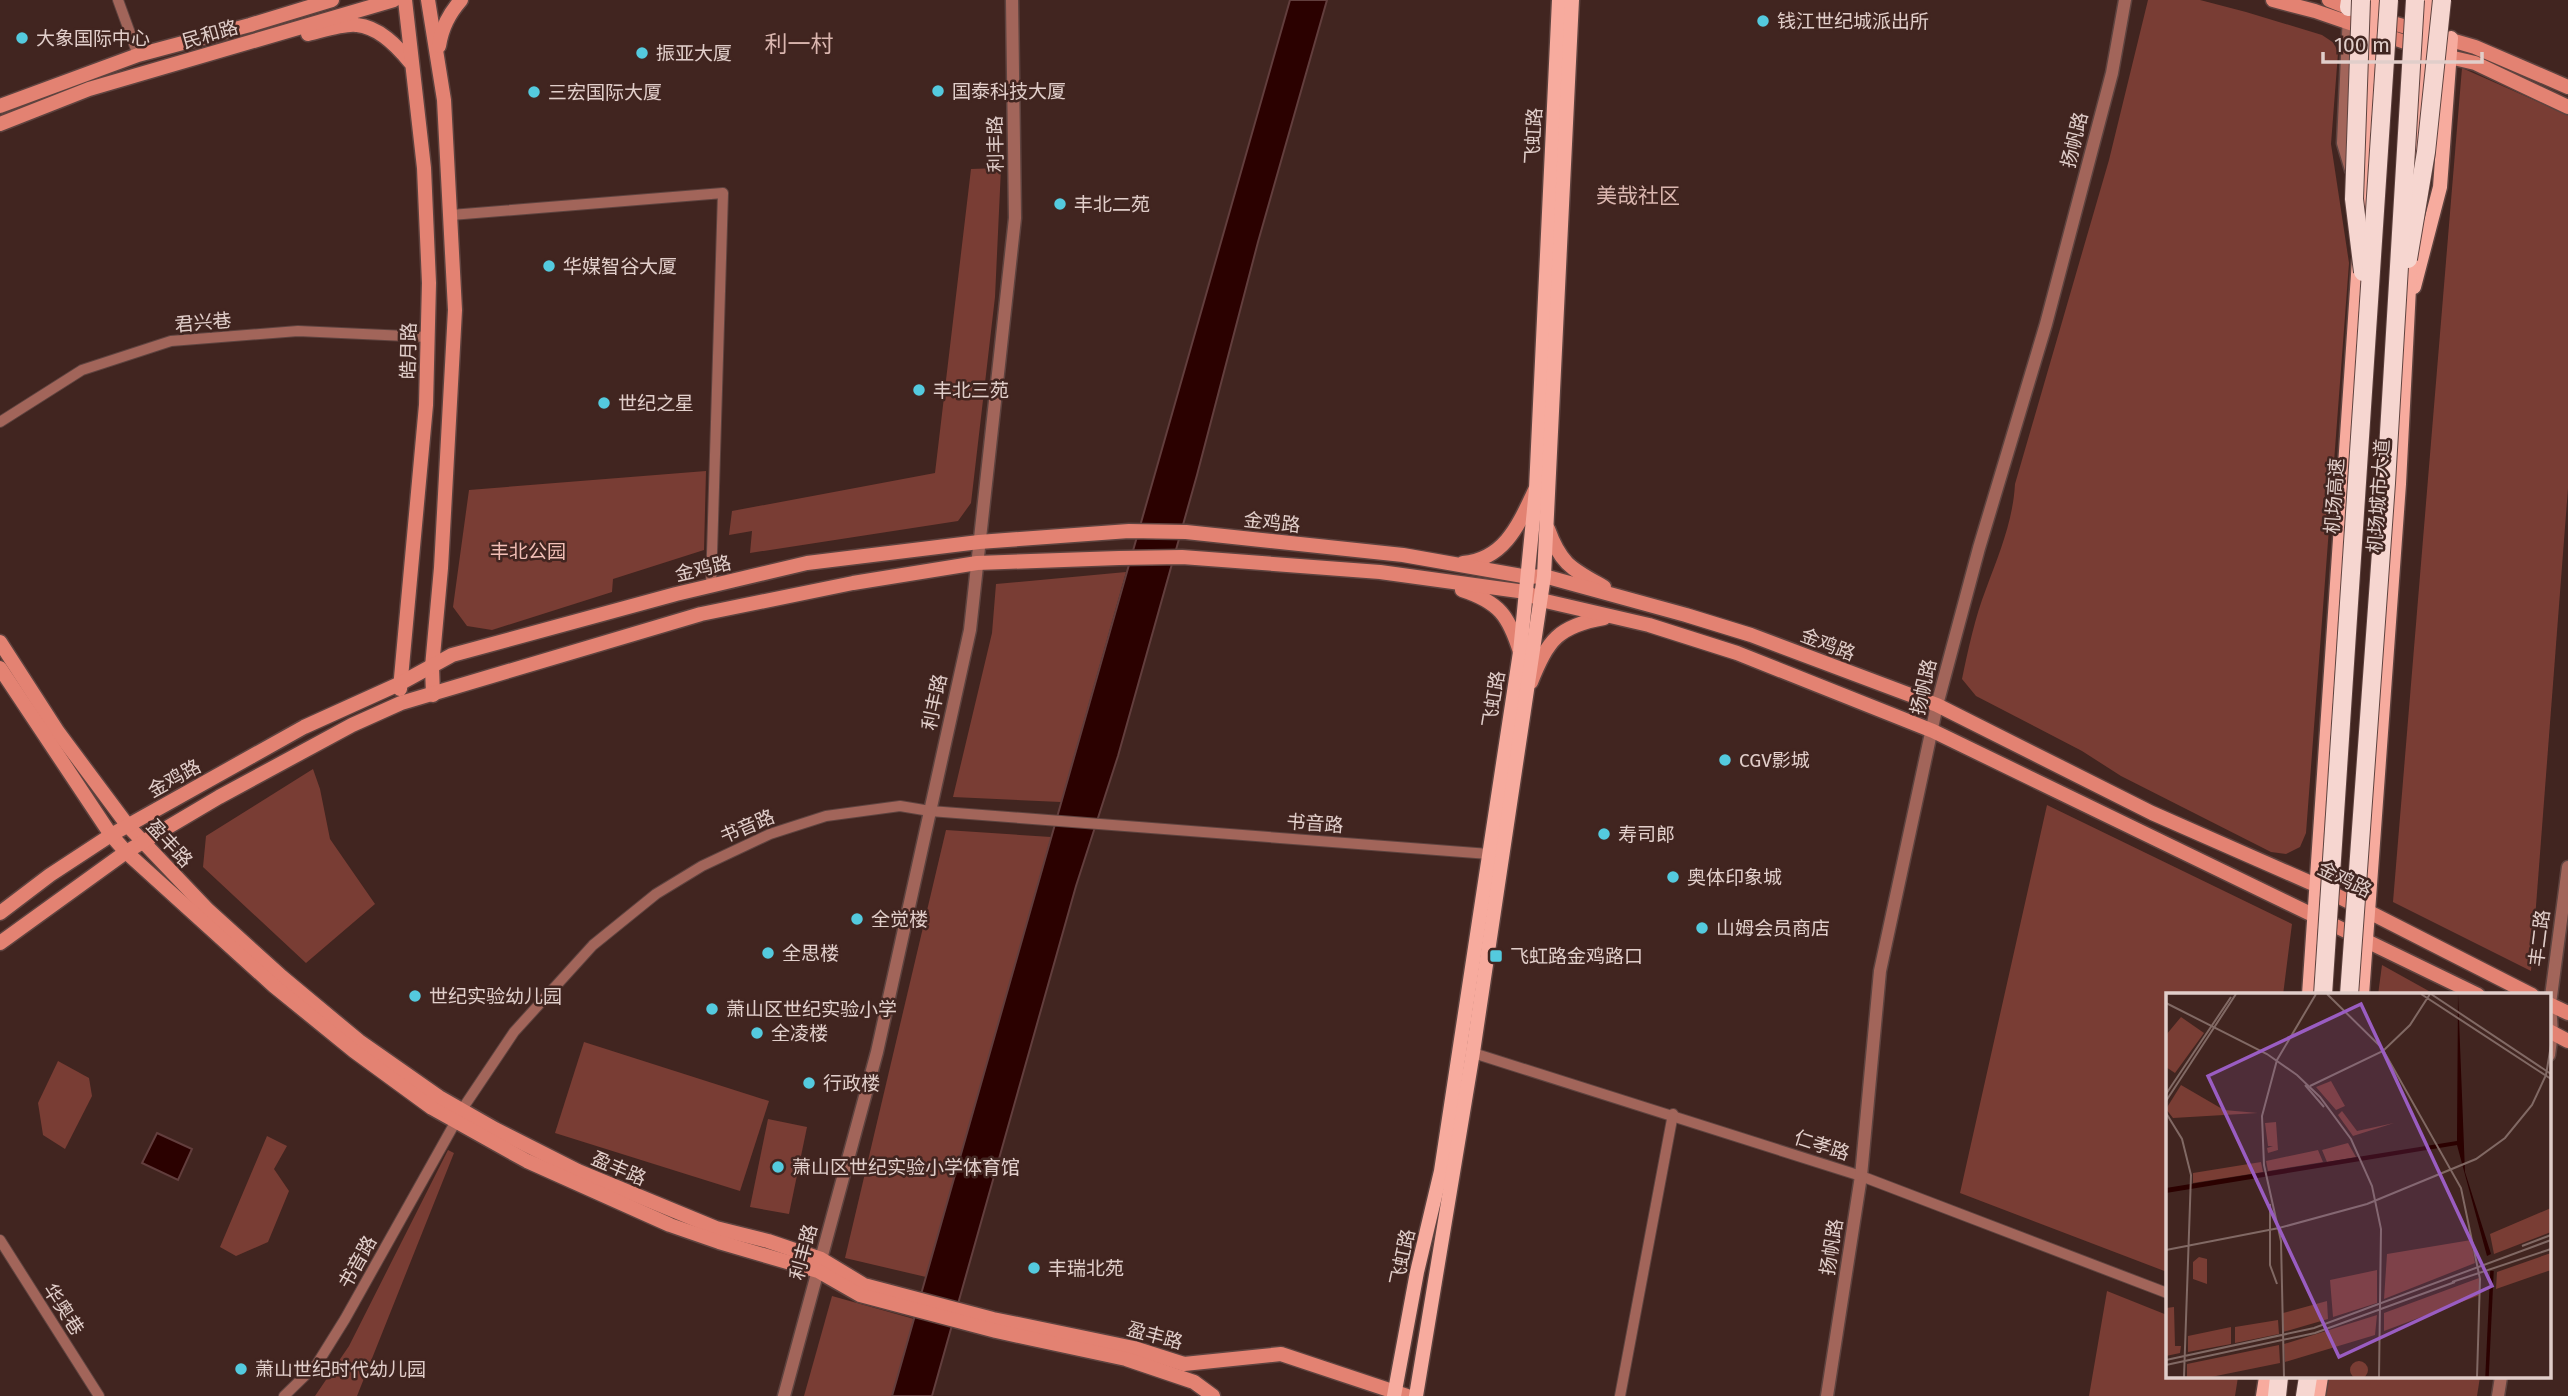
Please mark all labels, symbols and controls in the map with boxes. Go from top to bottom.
place label: 钱江世纪城派出所 [1777,10,1929,33]
marker: 钱江世纪城派出所 [1755,13,1771,29]
street label: 民和路 [180,16,241,53]
scale bar [2323,21,2482,65]
place label: 大象国际中心 [36,27,150,50]
marker: 大象国际中心 [14,30,30,46]
district label: 利一村 [765,30,834,58]
text: 100 m [2334,32,2390,58]
place label: 振亚大厦 [656,42,732,65]
marker: 振亚大厦 [634,45,650,61]
place label: 国泰科技大厦 [952,80,1066,103]
place label: 三宏国际大厦 [548,81,662,104]
marker: 国泰科技大厦 [930,83,946,99]
marker: 三宏国际大厦 [526,84,542,100]
street label: 飞虹路 [1521,107,1546,165]
street label: 扬帆路 [2056,110,2093,171]
street label: 利丰路 [984,115,1007,173]
district label: 美哉社区 [1596,183,1680,209]
place label: 丰北二苑 [1074,193,1150,216]
marker: 丰北二苑 [1052,196,1068,212]
place label: 华媒智谷大厦 [563,255,677,278]
marker: 华媒智谷大厦 [541,258,557,274]
street label: 君兴巷 [174,309,232,336]
street label: 皓月路 [397,322,420,380]
place label: 丰北三苑 [933,379,1009,402]
marker: 丰北三苑 [911,382,927,398]
place label: 世纪之星 [618,392,694,415]
marker: 世纪之星 [596,395,612,411]
street label: 机场城市大道 [2363,438,2394,554]
street label: 机场高速 [2320,457,2349,535]
street label: 金鸡路 [1242,508,1302,537]
park label: 丰北公园 [490,540,566,563]
street label: 金鸡路 [673,551,733,586]
street label: 金鸡路 [1797,624,1859,665]
street label: 扬帆路 [1906,657,1941,717]
street label: 飞虹路 [1478,669,1509,729]
street label: 利丰路 [917,672,952,732]
place label: CGV影城 [1739,749,1810,772]
marker: CGV影城 [1717,752,1733,768]
street label: 金鸡路 [144,755,205,802]
street label: 书音路 [716,805,778,848]
street label: 书音路 [1286,810,1344,837]
street label: 盈丰路 [142,815,197,872]
place label: 寿司郎 [1618,823,1675,846]
marker: 寿司郎 [1596,826,1612,842]
street label: 金鸡路 [2314,857,2375,902]
place label: 奥体印象城 [1687,866,1782,889]
marker: 奥体印象城 [1665,869,1681,885]
place label: 全觉楼 [871,908,928,931]
street label: 丰二路 [2525,908,2554,968]
marker: 全觉楼 [849,911,865,927]
place label: 山姆会员商店 [1716,917,1830,940]
marker: 山姆会员商店 [1694,920,1710,936]
place label: 全思楼 [782,942,839,965]
marker: 全思楼 [760,945,776,961]
place label: 飞虹路金鸡路口 [1510,945,1643,968]
marker: 飞虹路金鸡路口 [1488,948,1504,964]
place label: 世纪实验幼儿园 [429,985,562,1008]
marker: 世纪实验幼儿园 [407,988,423,1004]
inset map [2166,993,2550,1378]
place label: 萧山区世纪实验小学 [726,998,897,1021]
marker: 萧山区世纪实验小学 [704,1001,720,1017]
place label: 全凌楼 [771,1022,828,1045]
marker: 全凌楼 [749,1025,765,1041]
place label: 行政楼 [823,1072,880,1095]
marker: 行政楼 [801,1075,817,1091]
street label: 仁孝路 [1791,1126,1853,1165]
street label: 盈丰路 [588,1147,650,1190]
place label: 萧山区世纪实验小学体育馆 [792,1156,1020,1179]
marker: 萧山区世纪实验小学体育馆 [770,1159,786,1175]
street label: 扬帆路 [1816,1217,1847,1277]
street label: 利丰路 [785,1222,822,1283]
street label: 飞虹路 [1385,1227,1420,1287]
street label: 书音路 [334,1232,381,1293]
place label: 丰瑞北苑 [1048,1257,1124,1280]
marker: 丰瑞北苑 [1026,1260,1042,1276]
street label: 华奥巷 [38,1279,89,1339]
street label: 盈丰路 [1124,1317,1185,1354]
place label: 萧山世纪时代幼儿园 [255,1358,426,1381]
marker: 萧山世纪时代幼儿园 [233,1361,249,1377]

